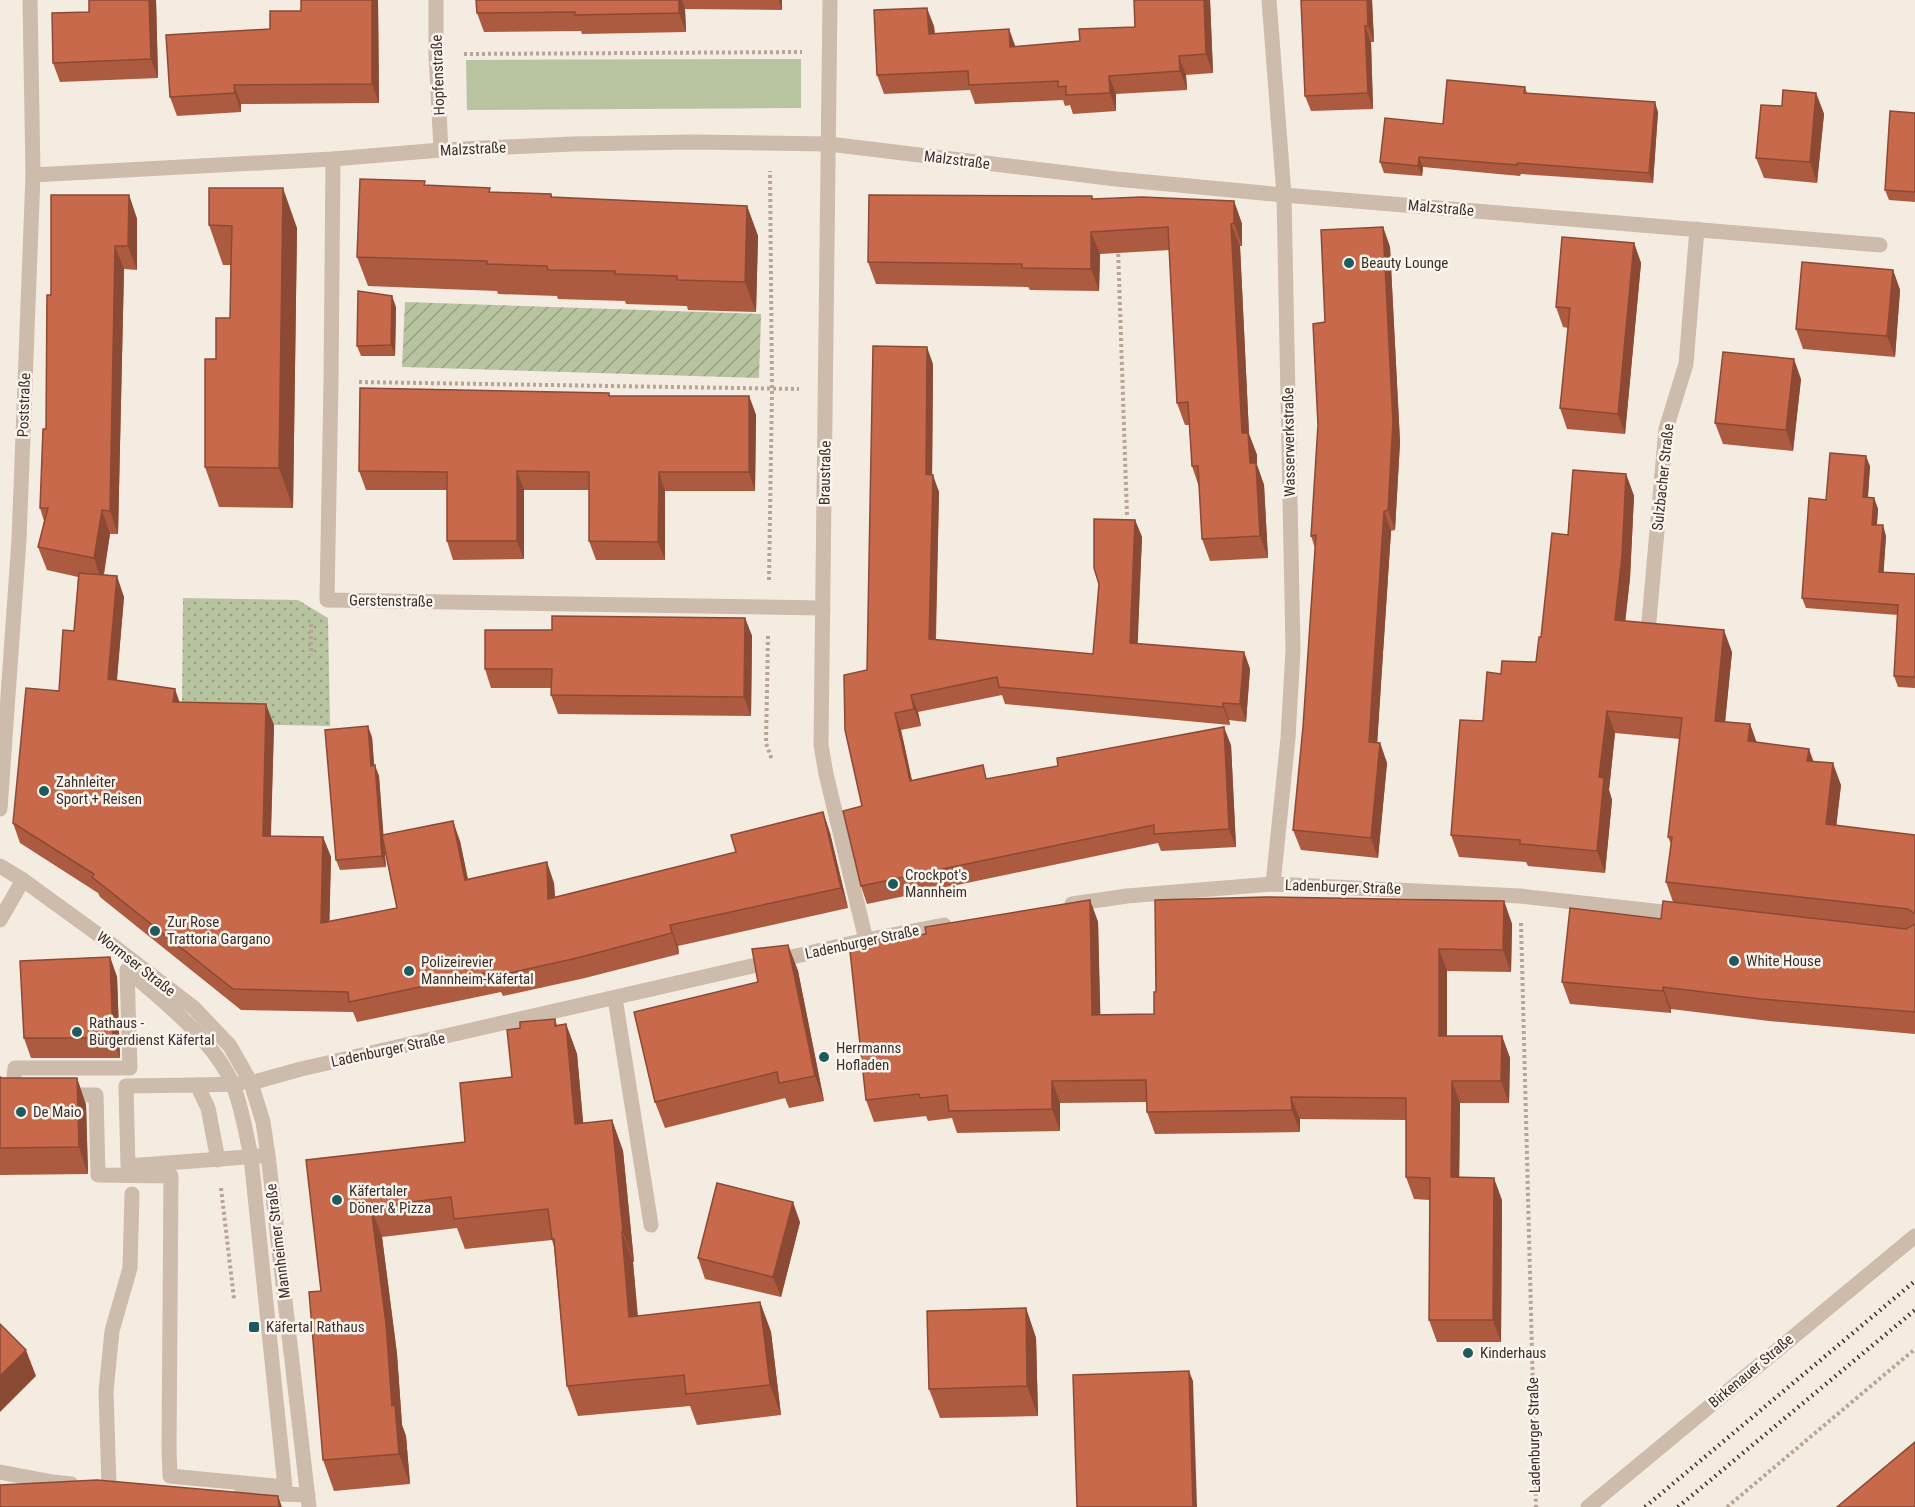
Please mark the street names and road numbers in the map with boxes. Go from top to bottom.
street label: Hopfenstraße [428,34,448,116]
street label: Malzstraße [439,138,507,160]
street label: Malzstraße [923,147,991,173]
street label: Malzstraße [1407,196,1475,220]
street label: Poststraße [14,372,34,438]
street label: Wasserwerkstraße [1279,387,1299,497]
street label: Sulzbacher Straße [1648,423,1678,531]
street label: Braustraße [815,441,835,505]
street label: Gerstenstraße [349,591,433,611]
street label: Ladenburger Straße [1285,876,1401,898]
street label: Ladenburger Straße [803,921,921,963]
street label: Wormser Straße [93,928,179,1000]
street label: Ladenburger Straße [329,1029,447,1071]
street label: Mannheimer Straße [262,1183,294,1299]
street label: Birkenauer Straße [1705,1330,1797,1412]
street label: Ladenburger Straße [1524,1377,1544,1493]

